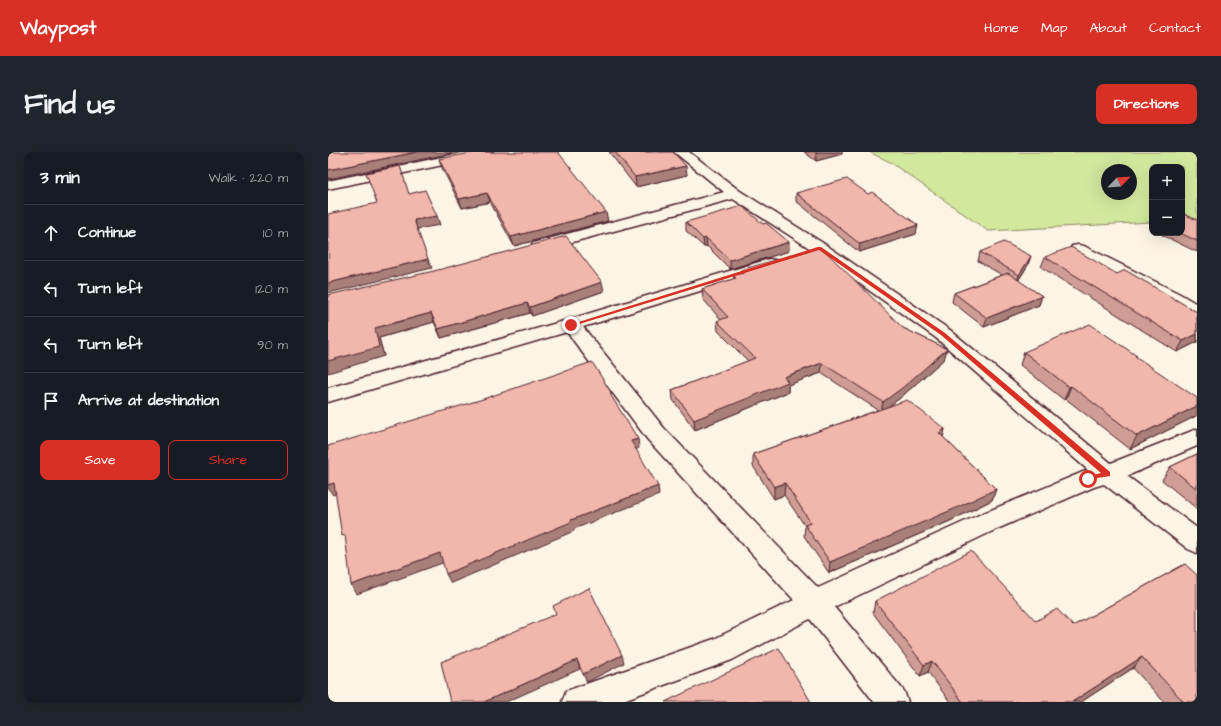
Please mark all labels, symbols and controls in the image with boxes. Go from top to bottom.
text: Waypost [20,15,96,42]
text: Home [984,18,1019,38]
text: Map [1041,18,1067,38]
text: About [1089,18,1127,38]
text: Contact [1149,18,1201,38]
button: Directions [1096,84,1197,124]
text: Find us [24,85,115,124]
north arrow [1101,164,1137,200]
map controls [1149,164,1185,236]
button: + [1149,164,1185,200]
text: 3 min [40,166,80,190]
text: Walk · 220 m [208,169,288,187]
button: − [1149,200,1185,236]
icon: ahead [40,222,62,244]
text: Continue [78,222,136,243]
text: 10 m [263,224,288,242]
icon: left [40,278,62,300]
text: Turn left [78,278,142,299]
text: 120 m [255,280,288,298]
route end [562,316,580,334]
icon: left [40,334,62,356]
text: Turn left [78,334,142,355]
text: 90 m [257,336,288,354]
icon: arrive [40,390,62,412]
text: Arrive at destination [78,390,219,411]
button: Save [40,440,160,480]
button: Share [168,440,288,480]
route start [1079,470,1097,488]

